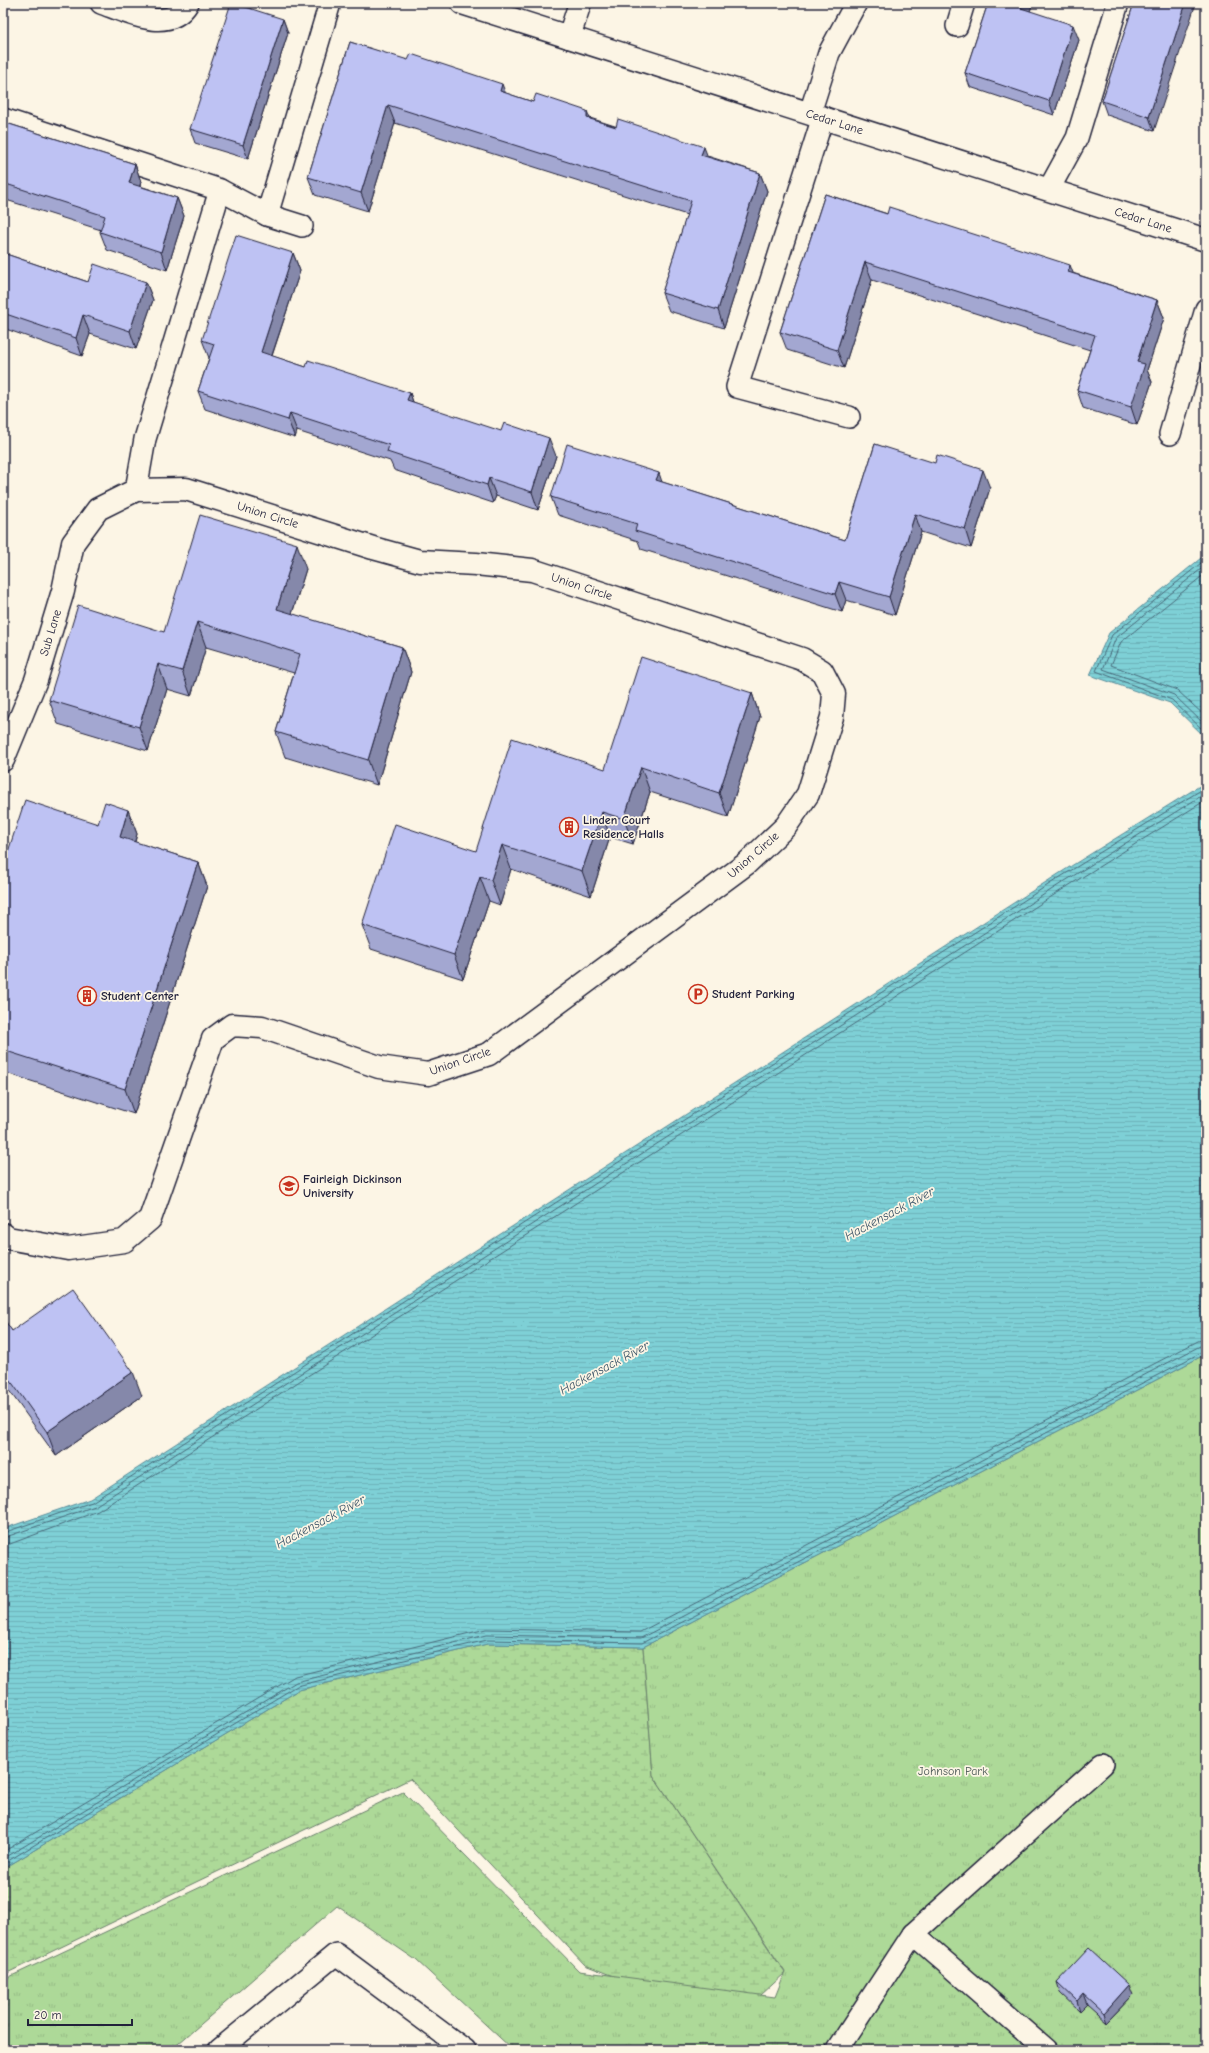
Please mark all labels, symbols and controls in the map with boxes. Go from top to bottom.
street label: Cedar Lane [804,106,865,137]
street label: Cedar Lane [1113,204,1174,236]
street label: Union Circle [235,499,300,531]
street label: Union Circle [549,570,614,603]
street label: Sub Lane [37,608,64,658]
place label: Linden Court Residence Halls [583,813,664,841]
building icon: Linden Court Residence Halls [558,816,580,838]
street label: Union Circle [724,829,782,881]
parking icon: Student Parking [687,983,709,1005]
building icon: Student Center [76,985,98,1007]
place label: Student Parking [712,987,795,1001]
place label: Student Center [101,989,179,1003]
street label: Union Circle [428,1044,492,1078]
place label: Fairleigh Dickinson University [303,1172,402,1200]
school or university icon: Fairleigh Dickinson University [278,1175,300,1197]
water label: Hackensack River [842,1183,937,1243]
water label: Hackensack River [557,1337,652,1397]
water label: Hackensack River [273,1491,368,1551]
park label: Johnson Park [918,1764,988,1778]
scale bar [28,2001,132,2027]
text: 20 m [34,2008,62,2022]

